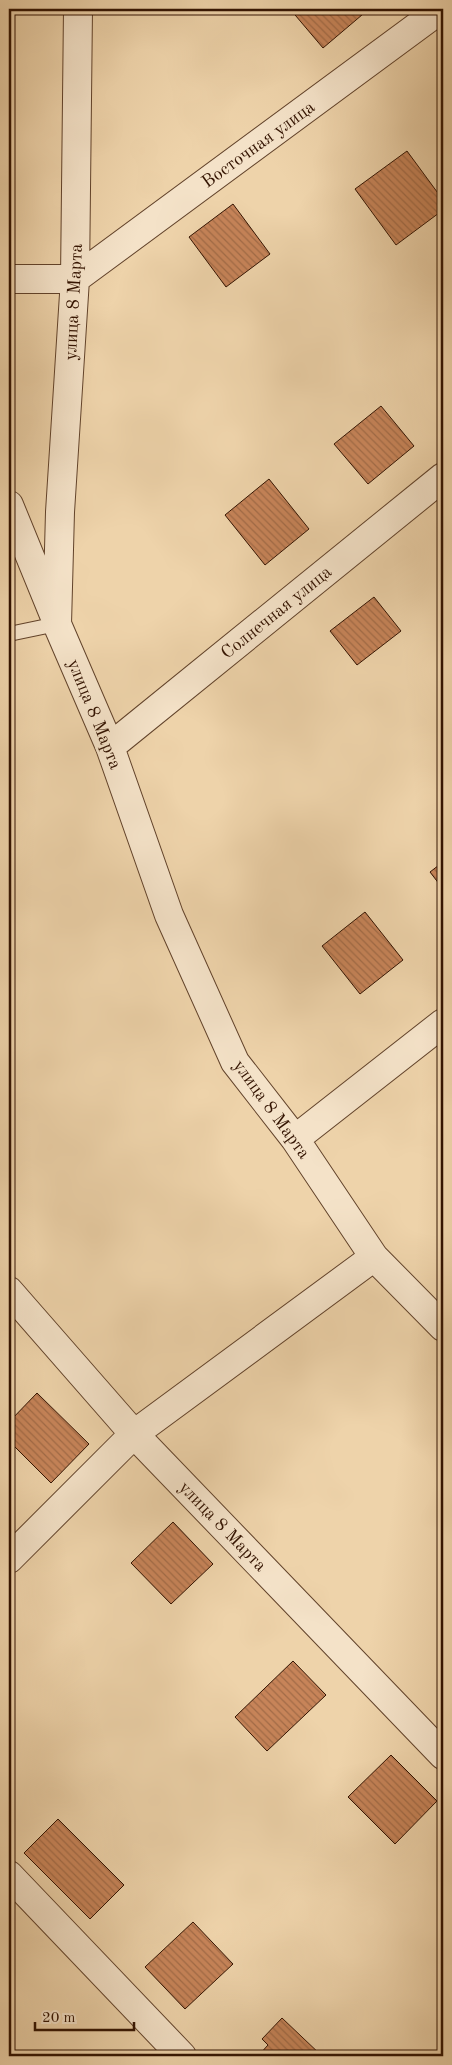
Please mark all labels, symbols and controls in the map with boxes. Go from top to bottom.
street label: Восточная улица [199,98,318,192]
street label: улица 8 Марта [62,243,86,361]
street label: Солнечная улица [218,563,335,663]
street label: улица 8 Марта [64,657,124,772]
street label: улица 8 Марта [229,1057,313,1162]
street label: улица 8 Марта [175,1478,270,1575]
scale bar [35,2000,134,2032]
text: 20 m [42,2011,76,2026]

